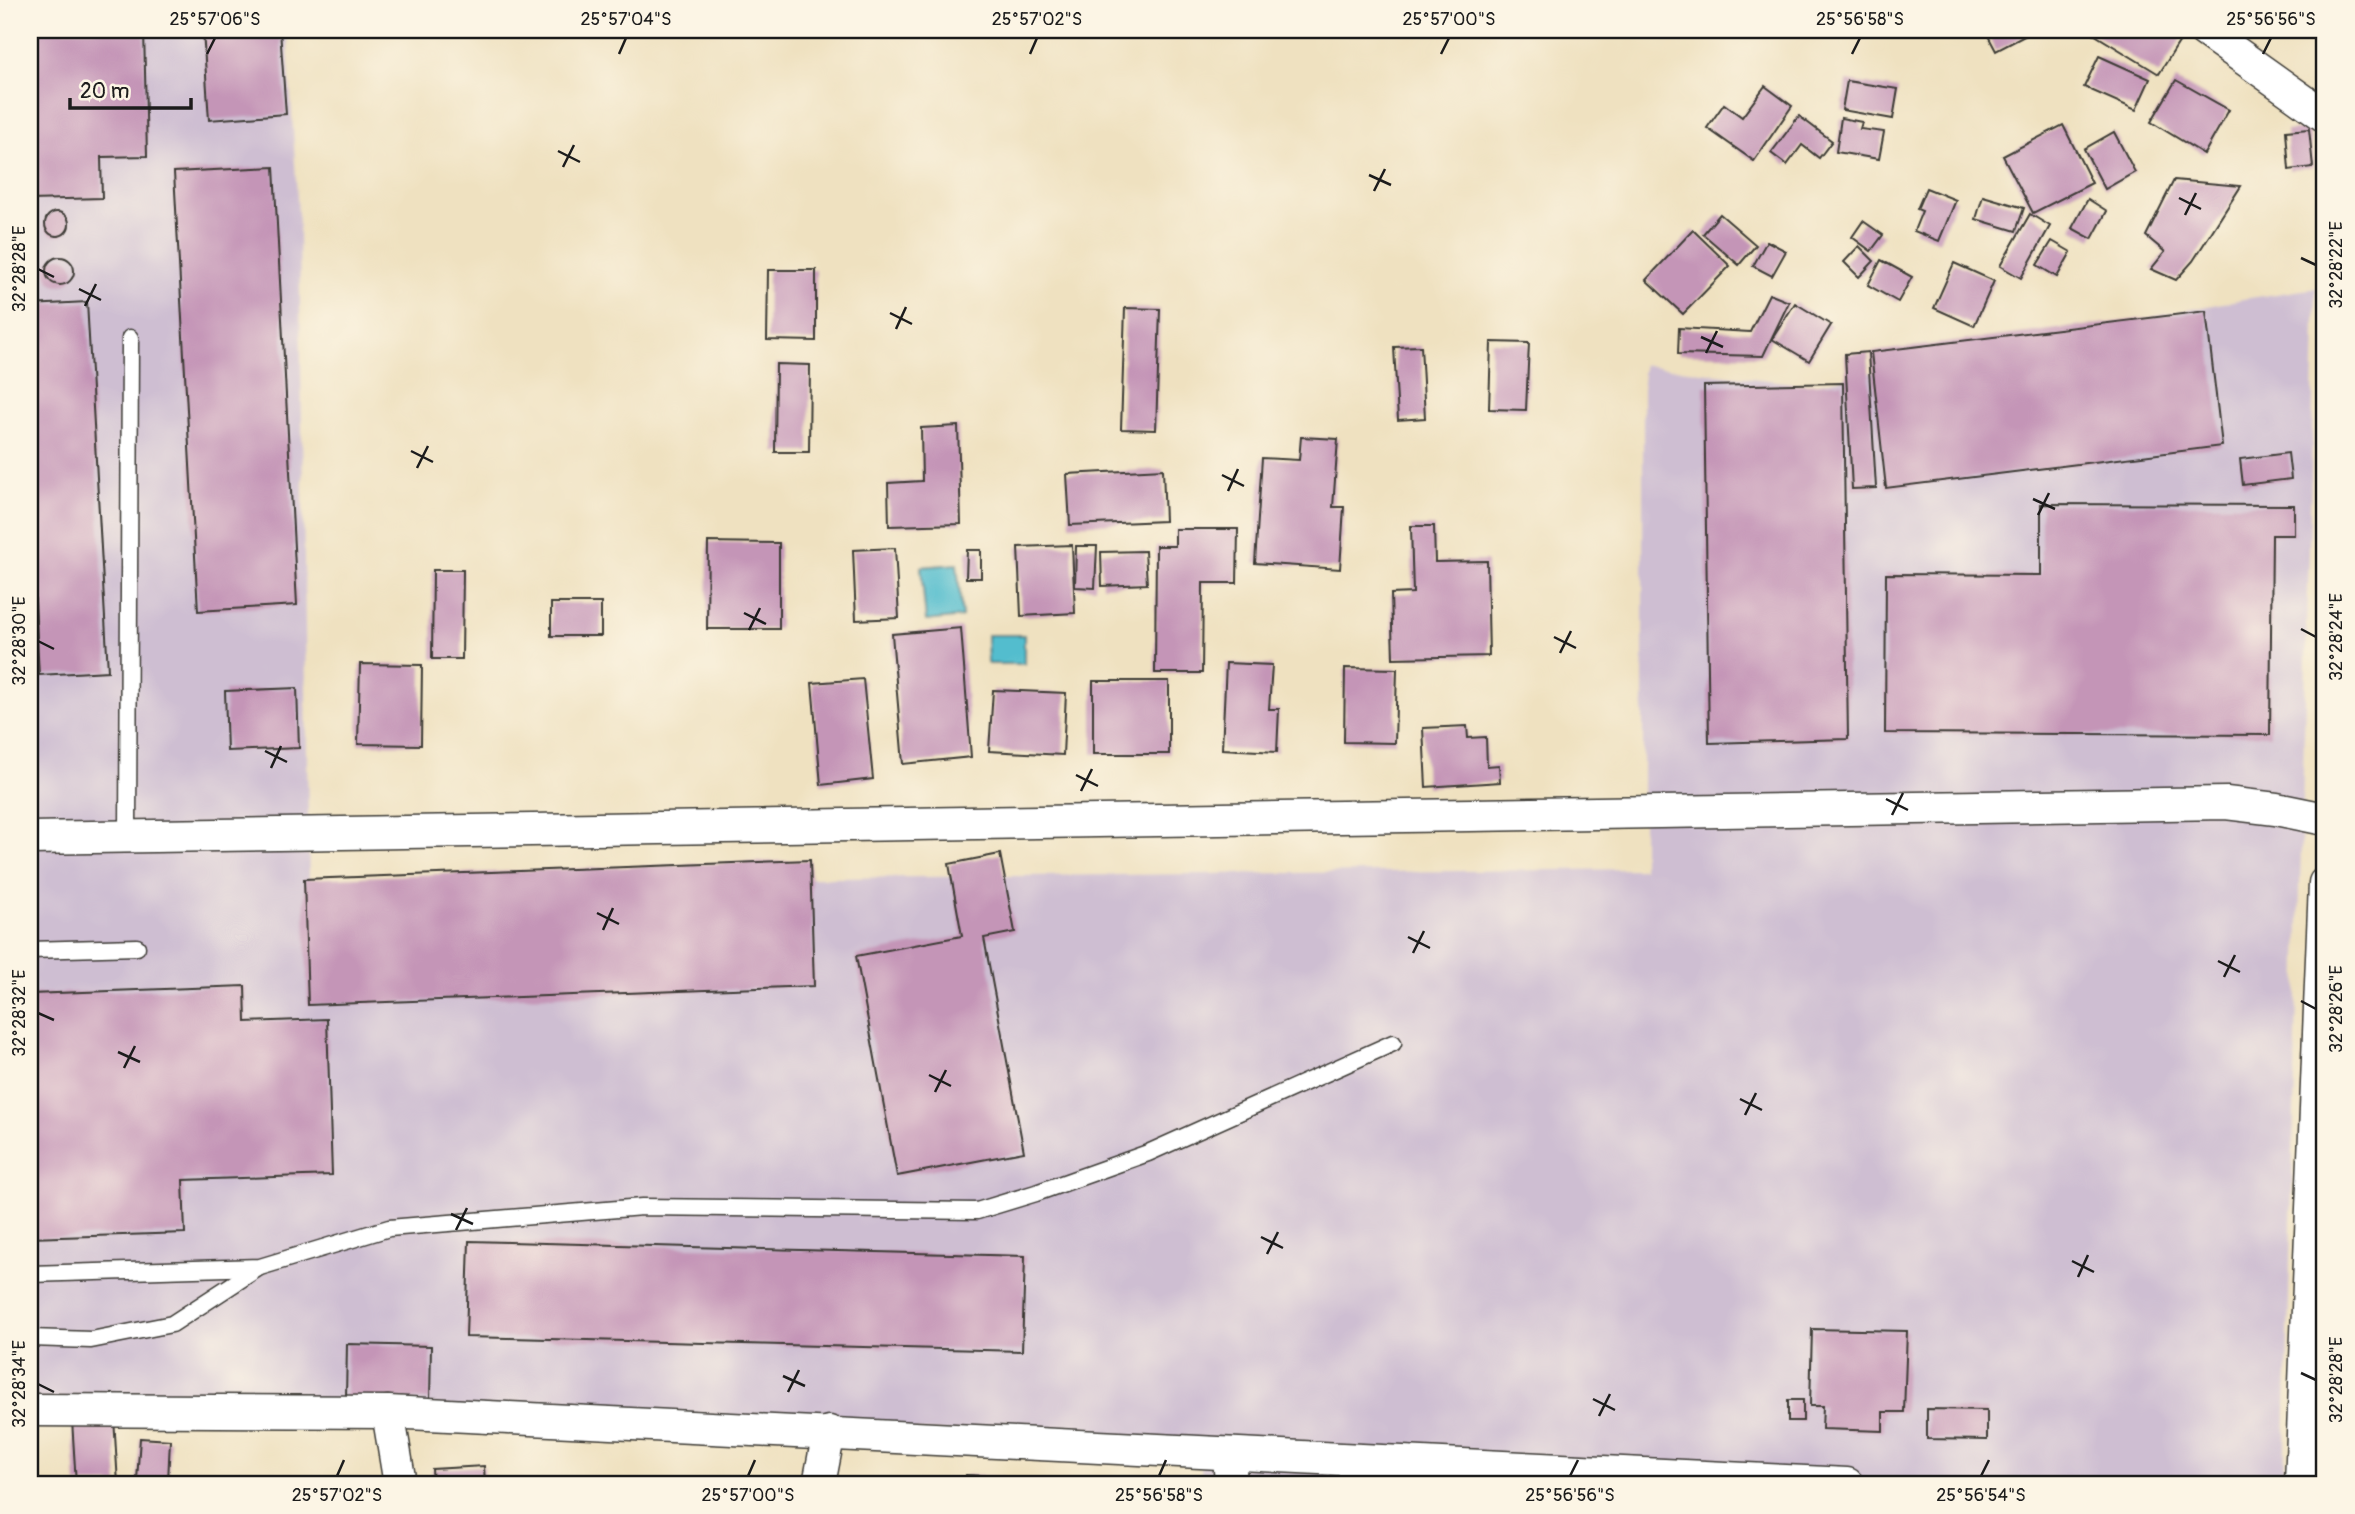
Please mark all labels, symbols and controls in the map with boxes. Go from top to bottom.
text: 25°57'06"S [169,8,261,31]
text: 25°57'04"S [580,8,672,31]
text: 25°57'02"S [992,8,1082,31]
text: 25°57'00"S [1403,8,1495,31]
text: 25°56'58"S [1816,8,1904,31]
text: 25°56'56"S [2226,8,2316,31]
scale bar [70,66,191,110]
text: 20 m [80,78,129,105]
text: 32°28'22"E [2325,221,2348,309]
text: 32°28'28"E [8,226,31,312]
text: 32°28'24"E [2325,593,2348,681]
text: 32°28'30"E [8,596,31,686]
text: 32°28'26"E [2325,965,2348,1053]
text: 32°28'32"E [8,969,31,1057]
text: 32°28'28"E [2325,1337,2348,1423]
text: 32°28'34"E [8,1340,31,1428]
text: 25°57'02"S [292,1484,382,1507]
text: 25°57'00"S [702,1484,794,1507]
text: 25°56'58"S [1115,1484,1203,1507]
text: 25°56'56"S [1525,1484,1615,1507]
text: 25°56'54"S [1936,1484,2026,1507]

